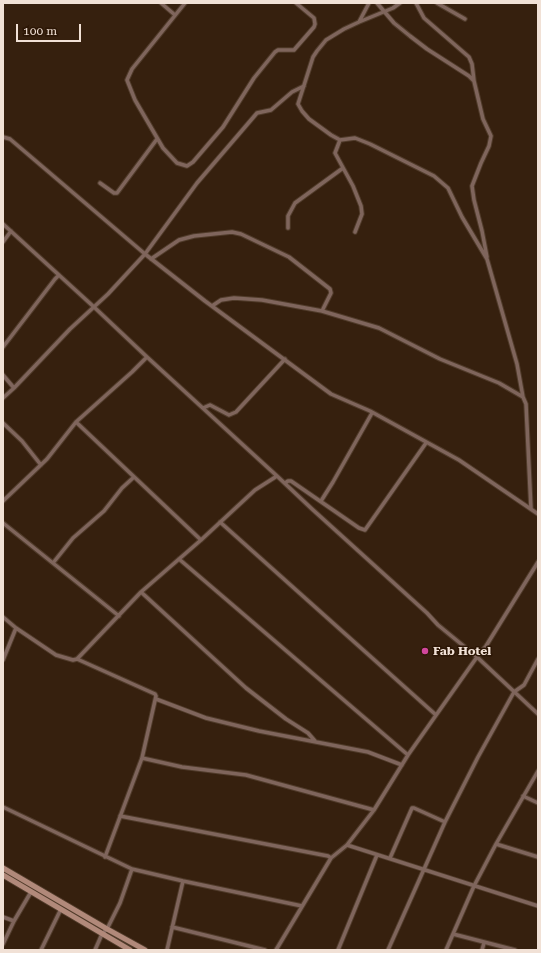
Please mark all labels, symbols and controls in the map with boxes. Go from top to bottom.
scale bar [18,16,83,42]
text: 100 m [23,24,57,38]
place label: Fab Hotel [433,644,491,658]
marker: Fab Hotel [420,646,430,656]

